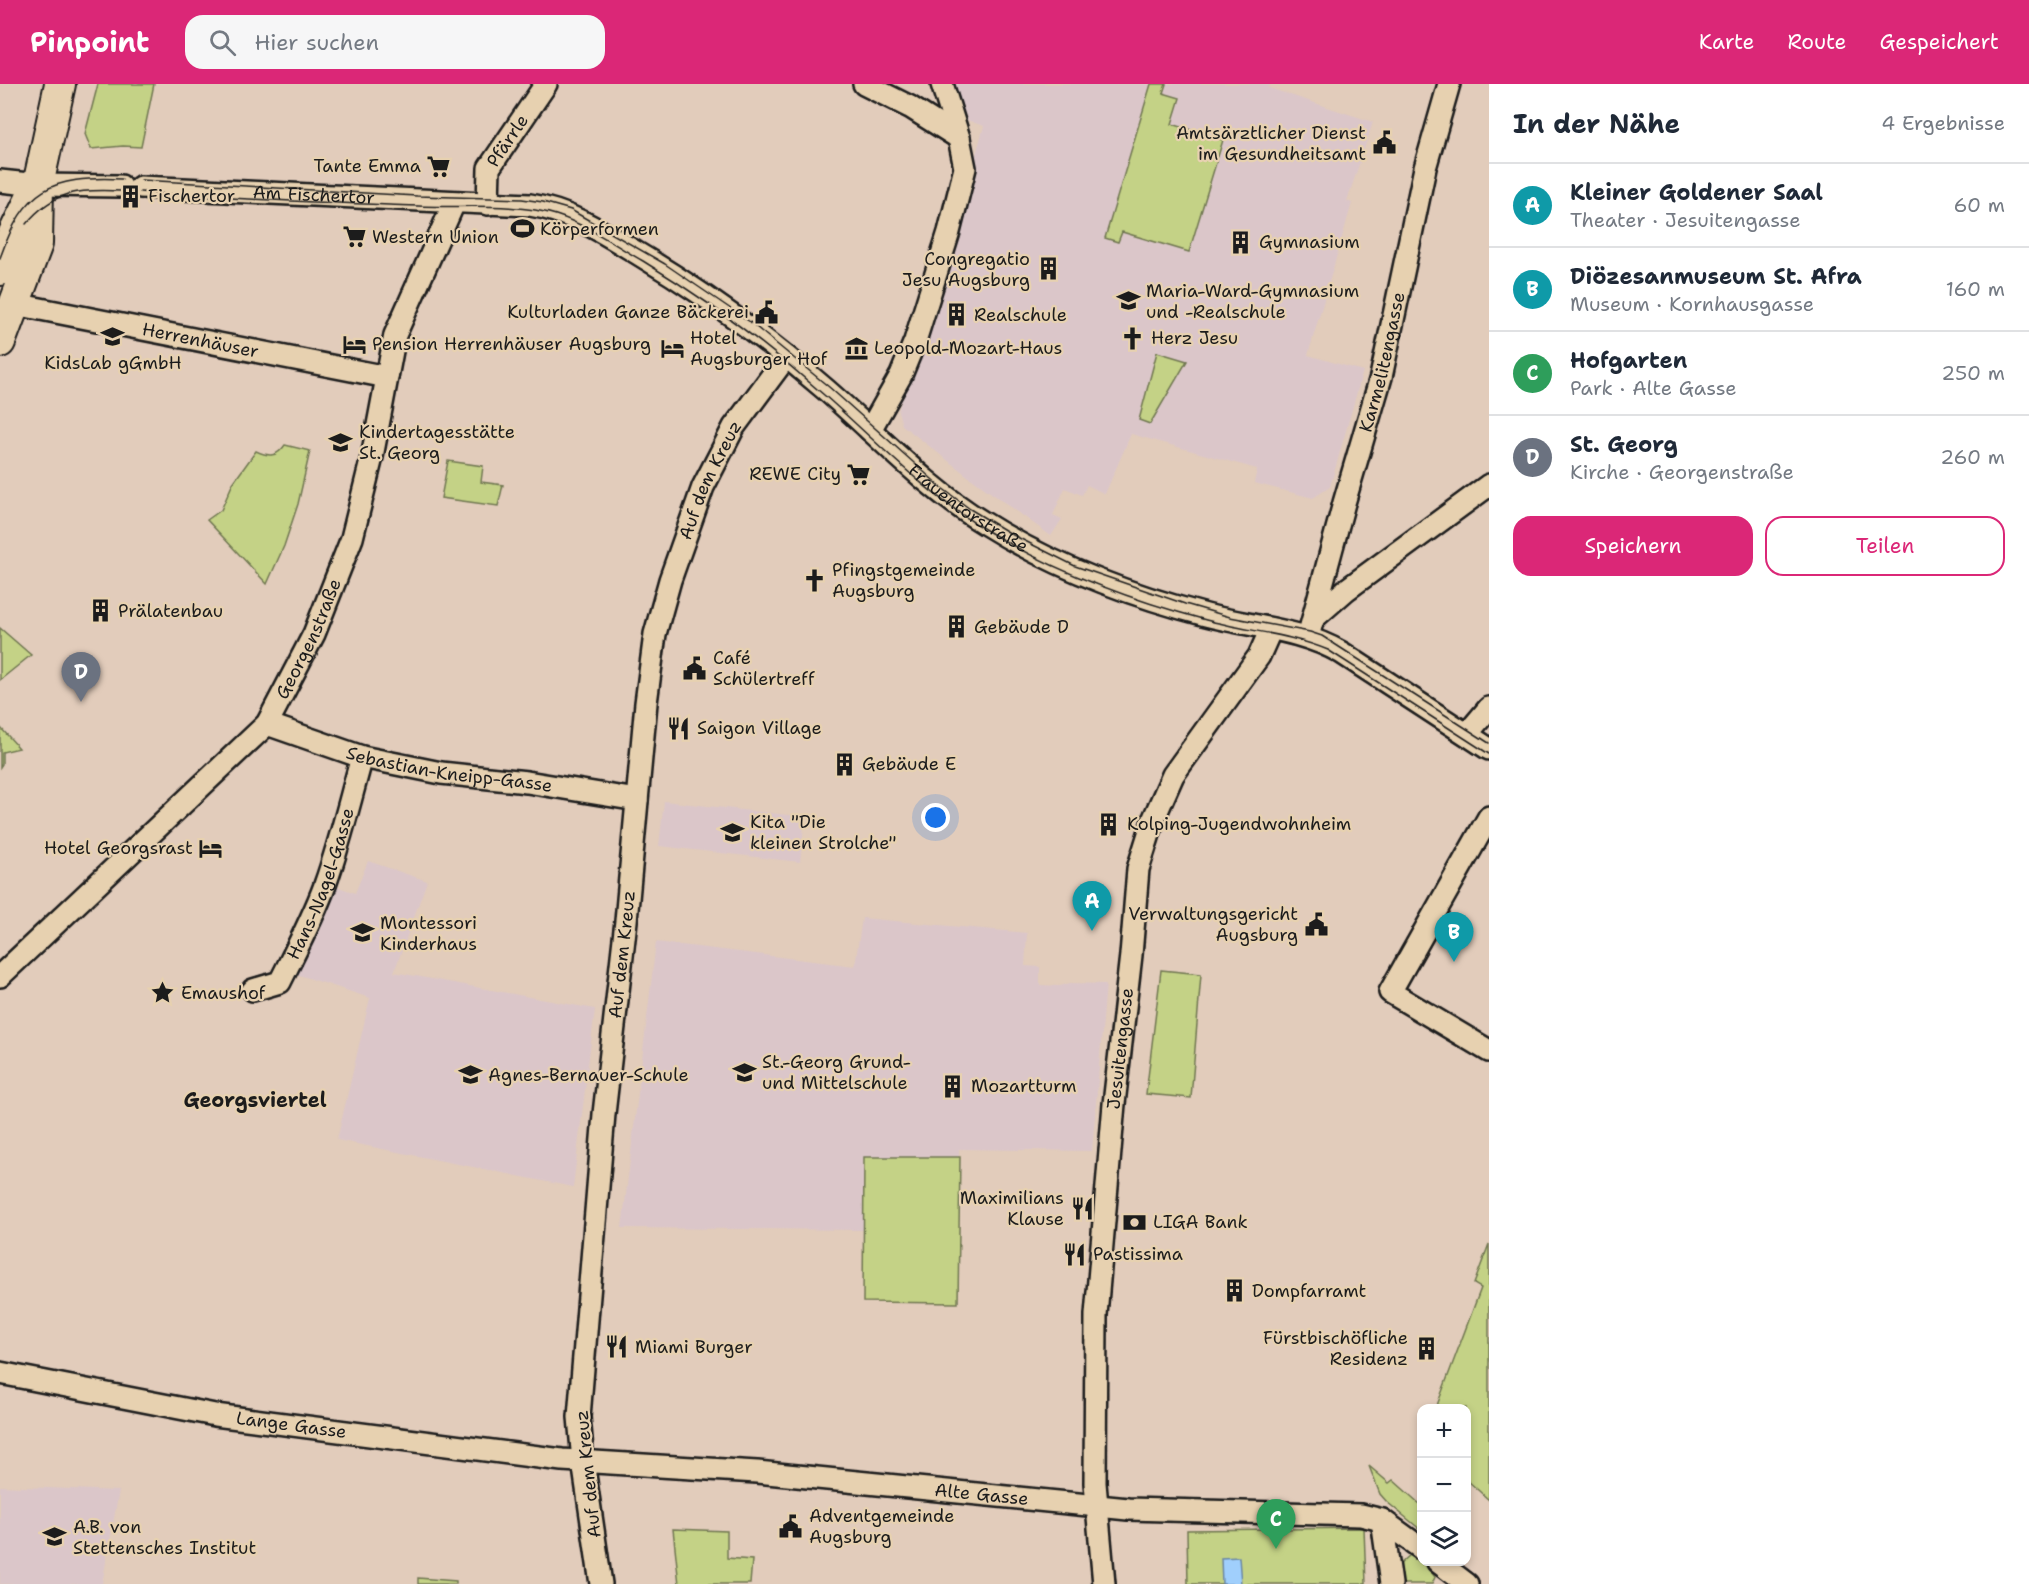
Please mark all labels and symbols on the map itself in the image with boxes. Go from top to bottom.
street label: Pfärrle [481,110,534,172]
place label: Amtsärztlicher Dienst im Gesundheitsamt [1176,121,1366,166]
public building icon: Amtsärztlicher Dienst im Gesundheitsamt [1371,130,1397,156]
supermarket icon: Tante Emma [426,153,452,179]
place label: Tante Emma [313,154,421,178]
street label: Am Fischertor [252,180,375,210]
building icon: Fischertor [117,183,143,209]
place label: Fischertor [148,184,235,208]
sports icon: Körperformen [509,216,535,242]
place label: Körperformen [540,217,659,241]
supermarket icon: Western Union [341,224,367,250]
place label: Western Union [372,225,499,249]
building icon: Gymnasium [1228,229,1254,255]
place label: Gymnasium [1259,230,1360,254]
place label: Congregatio Jesu Augsburg [902,247,1030,292]
building icon: Congregatio Jesu Augsburg [1035,256,1061,282]
place label: Maria-Ward-Gymnasium und -Realschule [1146,279,1359,324]
school or university icon: Maria-Ward-Gymnasium und -Realschule [1115,288,1141,314]
street label: Karmelitengasse [1353,290,1411,435]
public building icon: Kulturladen Ganze Bäckerei [754,299,780,325]
place label: Kulturladen Ganze Bäckerei [507,300,749,324]
building icon: Realschule [943,302,969,328]
place label: Realschule [974,303,1067,327]
street label: Herrenhäuser [140,317,261,364]
school or university icon: KidsLab gGmbH [100,324,126,350]
church icon: Herz Jesu [1120,325,1146,351]
place label: Hotel Augsburger Hof [690,326,828,371]
place label: Herz Jesu [1151,326,1238,350]
hotel icon: Pension Herrenhäuser Augsburg [341,331,367,357]
place label: Pension Herrenhäuser Augsburg [372,332,651,356]
hotel icon: Hotel Augsburger Hof [659,335,685,361]
museum icon: Leopold-Mozart-Haus [843,335,869,361]
place label: Leopold-Mozart-Haus [874,336,1062,360]
place label: KidsLab gGmbH [44,351,182,375]
street label: Auf dem Kreuz [673,415,747,543]
place label: Kindertagesstätte St. Georg [359,420,515,465]
school or university icon: Kindertagesstätte St. Georg [328,429,354,455]
street label: Frauentorstraße [903,459,1033,558]
supermarket icon: REWE City [846,461,872,487]
place label: REWE City [749,462,841,486]
place label: Pfingstgemeinde Augsburg [832,558,975,603]
church icon: Pfingstgemeinde Augsburg [801,567,827,593]
street label: Georgenstraße [270,575,347,703]
building icon: Prälatenbau [87,598,113,624]
place label: Prälatenbau [118,599,223,623]
building icon: Gebäude D [943,614,969,640]
place label: Gebäude D [974,615,1069,639]
place label: Café Schülertreff [713,646,815,691]
pin: D [62,652,100,702]
public building icon: Café Schülertreff [682,655,708,681]
restaurant icon: Saigon Village [666,715,692,741]
place label: Saigon Village [697,716,822,740]
street label: Sebastian-Kneipp-Gasse [343,740,554,798]
building icon: Gebäude E [831,751,857,777]
place label: Gebäude E [862,752,956,776]
your location [921,803,950,832]
street label: Hans-Nagel-Gasse [281,805,360,964]
place label: Kita "Die kleinen Strolche" [750,810,896,855]
building icon: Kolping-Jugendwohnheim [1096,811,1122,837]
place label: Kolping-Jugendwohnheim [1127,812,1351,836]
school or university icon: Kita "Die kleinen Strolche" [719,819,745,845]
hotel icon: Hotel Georgsrast [198,835,224,861]
place label: Hotel Georgsrast [44,836,193,860]
pin: A [1072,882,1112,931]
street label: Auf dem Kreuz [603,890,641,1020]
place label: Verwaltungsgericht Augsburg [1128,902,1298,947]
place label: Montessori Kinderhaus [380,911,477,956]
public building icon: Verwaltungsgericht Augsburg [1303,911,1329,937]
pin: B [1434,912,1474,962]
school or university icon: Montessori Kinderhaus [349,920,375,946]
place icon: Emaushof [150,980,176,1006]
place label: Emaushof [181,981,266,1005]
street label: Jesuitengasse [1101,986,1139,1111]
place label: St.-Georg Grund- und Mittelschule [762,1050,911,1095]
school or university icon: St.-Georg Grund- und Mittelschule [731,1059,757,1085]
school or university icon: Agnes-Bernauer-Schule [457,1062,483,1088]
place label: Agnes-Bernauer-Schule [488,1063,689,1087]
building icon: Mozartturm [940,1073,966,1099]
place label: Mozartturm [971,1074,1077,1098]
district label: Georgsviertel [183,1087,327,1113]
place label: Maximilians Klause [960,1186,1064,1231]
restaurant icon: Maximilians Klause [1069,1195,1095,1221]
bank icon: LIGA Bank [1122,1209,1148,1235]
place label: LIGA Bank [1153,1210,1248,1234]
restaurant icon: Pastissima [1062,1241,1088,1267]
place label: Pastissima [1093,1242,1183,1266]
building icon: Dompfarramt [1221,1278,1247,1304]
place label: Dompfarramt [1252,1279,1367,1303]
place label: Fürstbischöfliche Residenz [1263,1326,1408,1371]
restaurant icon: Miami Burger [604,1334,630,1360]
place label: Miami Burger [635,1335,753,1359]
building icon: Fürstbischöfliche Residenz [1413,1335,1439,1361]
street label: Lange Gasse [235,1406,348,1444]
street label: Auf dem Kreuz [569,1409,607,1539]
street label: Alte Gasse [934,1478,1030,1511]
pin: C [1256,1500,1296,1549]
place label: Adventgemeinde Augsburg [809,1504,954,1549]
public building icon: Adventgemeinde Augsburg [778,1513,804,1539]
place label: A.B. von Stettensches Institut [73,1515,257,1560]
school or university icon: A.B. von Stettensches Institut [42,1524,68,1550]

